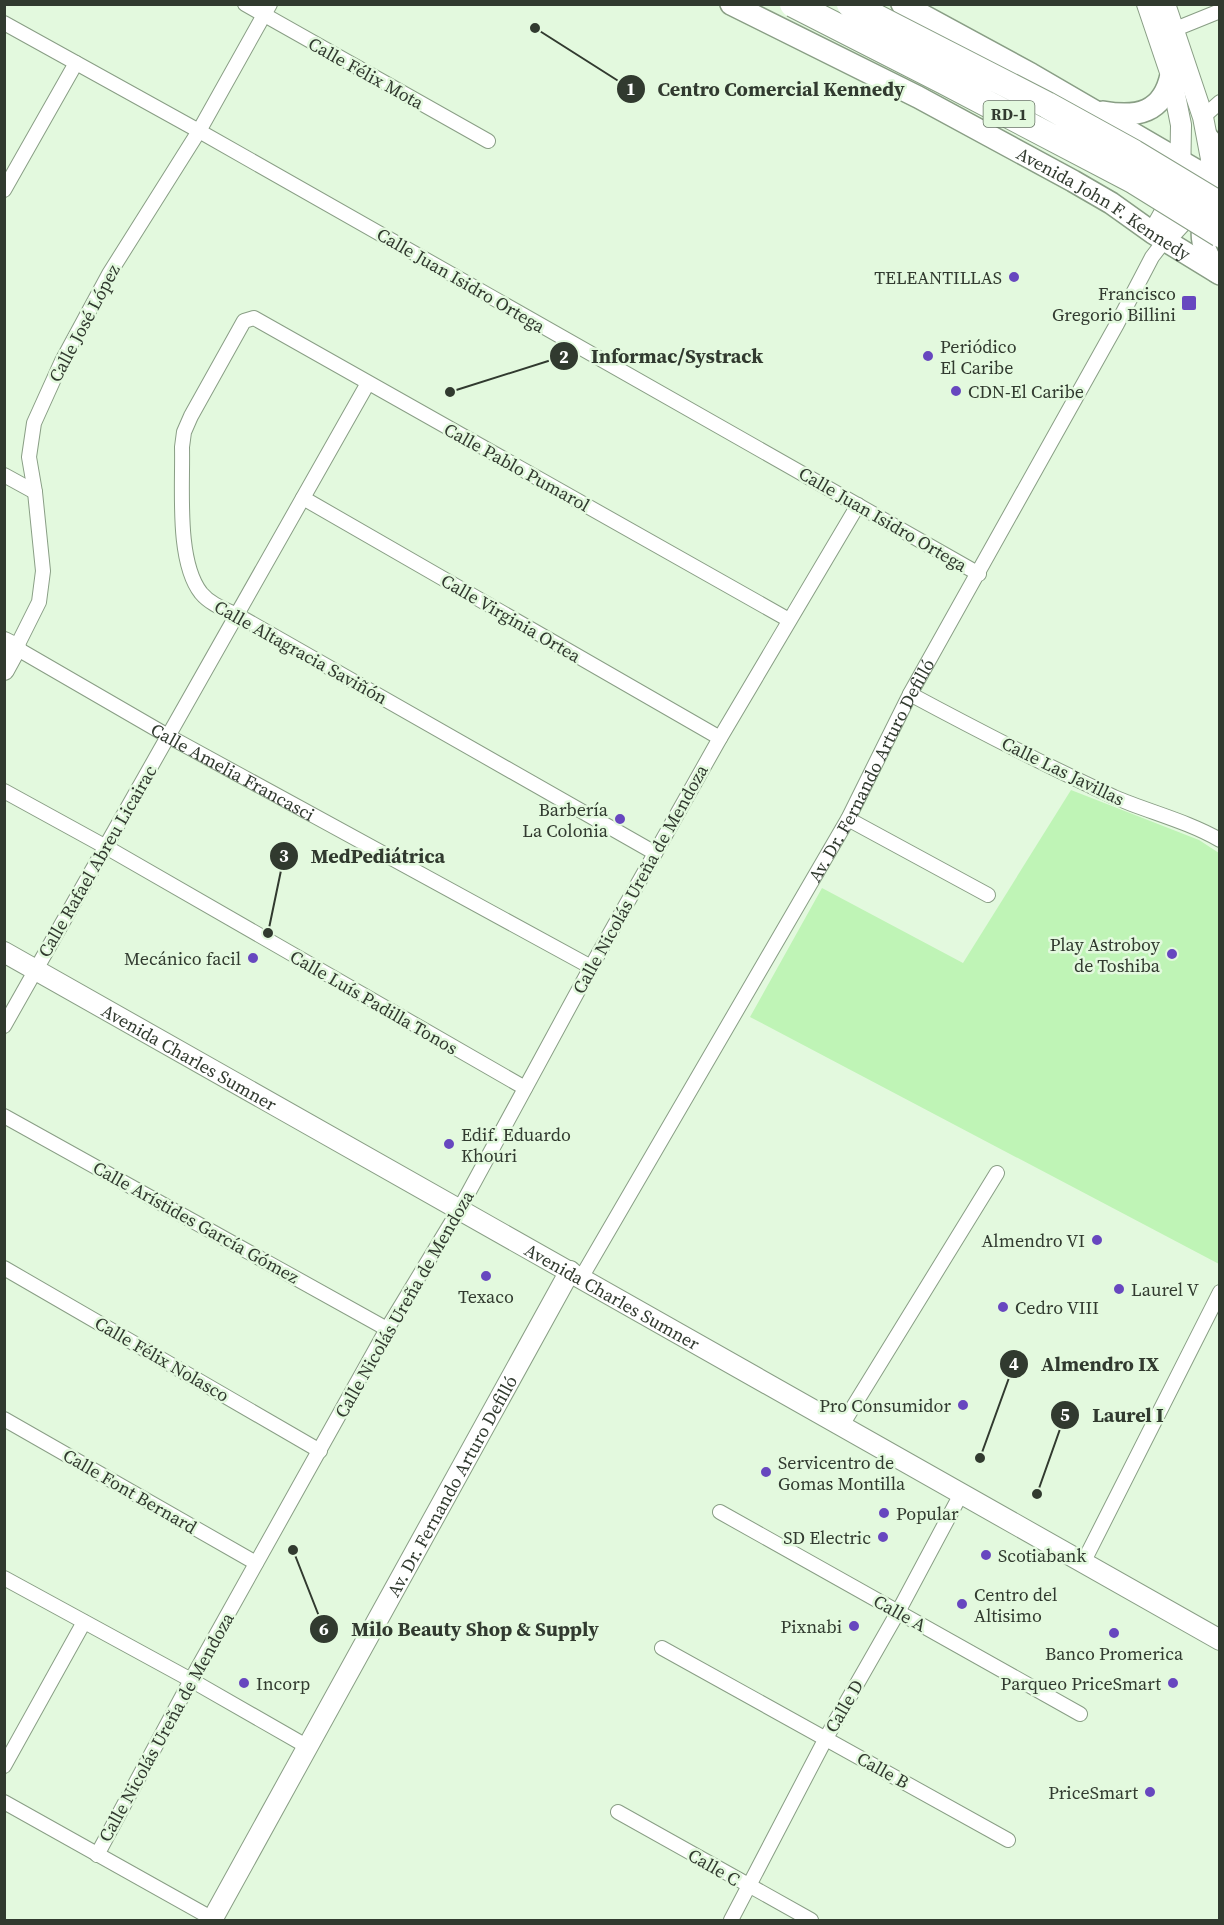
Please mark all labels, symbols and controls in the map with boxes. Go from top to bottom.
street label: Calle Félix Mota [304,31,429,115]
callout: Centro Comercial Kennedy [616,70,917,108]
text: Centro Comercial Kennedy [657,75,905,103]
text: 1 [626,76,636,101]
road number: RD-1 [984,101,1034,127]
street label: Avenida John F. Kennedy [1012,140,1196,266]
street label: Calle Juan Isidro Ortega [372,222,550,339]
street label: Calle José López [42,260,126,386]
place label: TELEANTILLAS [874,265,1002,290]
marker: TELEANTILLAS [1007,270,1021,284]
place label: Francisco Gregorio Billini [1052,281,1176,327]
marker: Francisco Gregorio Billini [1180,294,1198,312]
place label: Periódico El Caribe [940,334,1017,380]
callout: Informac/Systrack [549,337,775,375]
text: Informac/Systrack [591,342,763,370]
text: 2 [559,344,569,369]
marker: Periódico El Caribe [921,349,935,363]
place label: CDN-El Caribe [968,379,1084,404]
marker: CDN-El Caribe [949,384,963,398]
street label: Calle Pablo Pumarol [440,417,594,517]
street label: Calle Juan Isidro Ortega [794,461,972,578]
street label: Calle Virginia Ortea [437,568,586,669]
street label: Calle Altagracia Saviñón [210,594,392,710]
street label: Av. Dr. Fernando Arturo Defilló [802,654,940,886]
street label: Calle Amelia Francasci [146,716,319,826]
street label: Calle Las Javillas [997,730,1129,812]
street label: Calle Nicolás Ureña de Mendoza [566,759,714,998]
street label: Calle Rafael Abreu Licairac [32,760,162,962]
place label: Barbería La Colonia [522,797,609,843]
marker: Barbería La Colonia [613,812,627,826]
callout: MedPediátrica [269,837,457,875]
text: MedPediátrica [311,842,446,870]
text: 3 [279,843,289,868]
place label: Play Astroboy de Toshiba [1050,932,1161,978]
street label: Calle Luís Padilla Tonos [286,944,463,1060]
place label: Mecánico facil [124,946,241,971]
marker: Play Astroboy de Toshiba [1165,947,1179,961]
marker: Mecánico facil [246,951,260,965]
street label: Avenida Charles Sumner [97,997,282,1117]
place label: Edif. Eduardo Khouri [461,1122,571,1168]
marker: Edif. Eduardo Khouri [442,1137,456,1151]
street label: Calle Arístides García Gómez [88,1155,304,1289]
street label: Calle Nicolás Ureña de Mendoza [329,1185,480,1422]
place label: Almendro VI [981,1228,1085,1253]
marker: Almendro VI [1090,1233,1104,1247]
street label: Avenida Charles Sumner [520,1237,705,1356]
marker: Texaco [479,1269,493,1283]
place label: Laurel V [1131,1277,1199,1302]
marker: Laurel V [1112,1282,1126,1296]
place label: Texaco [458,1284,514,1309]
place label: Cedro VIII [1015,1295,1099,1320]
marker: Cedro VIII [996,1300,1010,1314]
street label: Calle Félix Nolasco [90,1310,234,1408]
callout: Almendro IX [999,1345,1171,1383]
text: Almendro IX [1041,1350,1159,1378]
text: 4 [1009,1351,1019,1376]
street label: Av. Dr. Fernando Arturo Defilló [380,1370,523,1601]
place label: Pro Consumidor [819,1393,951,1418]
callout: Laurel I [1050,1396,1176,1434]
marker: Pro Consumidor [956,1398,970,1412]
text: Laurel I [1092,1401,1164,1429]
text: 5 [1060,1402,1070,1427]
street label: Calle Font Bernard [58,1442,202,1540]
place label: Servicentro de Gomas Montilla [778,1450,906,1496]
marker: Servicentro de Gomas Montilla [759,1465,773,1479]
place label: Popular [896,1501,959,1526]
marker: Popular [877,1506,891,1520]
place label: SD Electric [783,1525,871,1550]
marker: SD Electric [876,1530,890,1544]
place label: Scotiabank [998,1543,1086,1568]
marker: Scotiabank [979,1548,993,1562]
place label: Centro del Altisimo [974,1582,1057,1628]
street label: Calle A [869,1588,931,1638]
marker: Centro del Altisimo [955,1597,969,1611]
street label: Calle Nicolás Ureña de Mendoza [92,1607,240,1846]
callout: Milo Beauty Shop & Supply [309,1610,611,1648]
place label: Pixnabi [781,1614,842,1639]
text: Milo Beauty Shop & Supply [351,1615,599,1643]
text: 6 [319,1616,329,1641]
marker: Pixnabi [847,1619,861,1633]
marker: Banco Promerica [1107,1626,1121,1640]
place label: Banco Promerica [1045,1641,1184,1666]
place label: Incorp [256,1671,310,1696]
place label: Parqueo PriceSmart [1001,1671,1161,1696]
street label: Calle D [819,1675,869,1737]
marker: Incorp [237,1676,251,1690]
marker: Parqueo PriceSmart [1166,1676,1180,1690]
street label: Calle B [852,1746,914,1794]
place label: PriceSmart [1048,1780,1138,1805]
marker: PriceSmart [1143,1785,1157,1799]
street label: Calle C [684,1842,744,1892]

